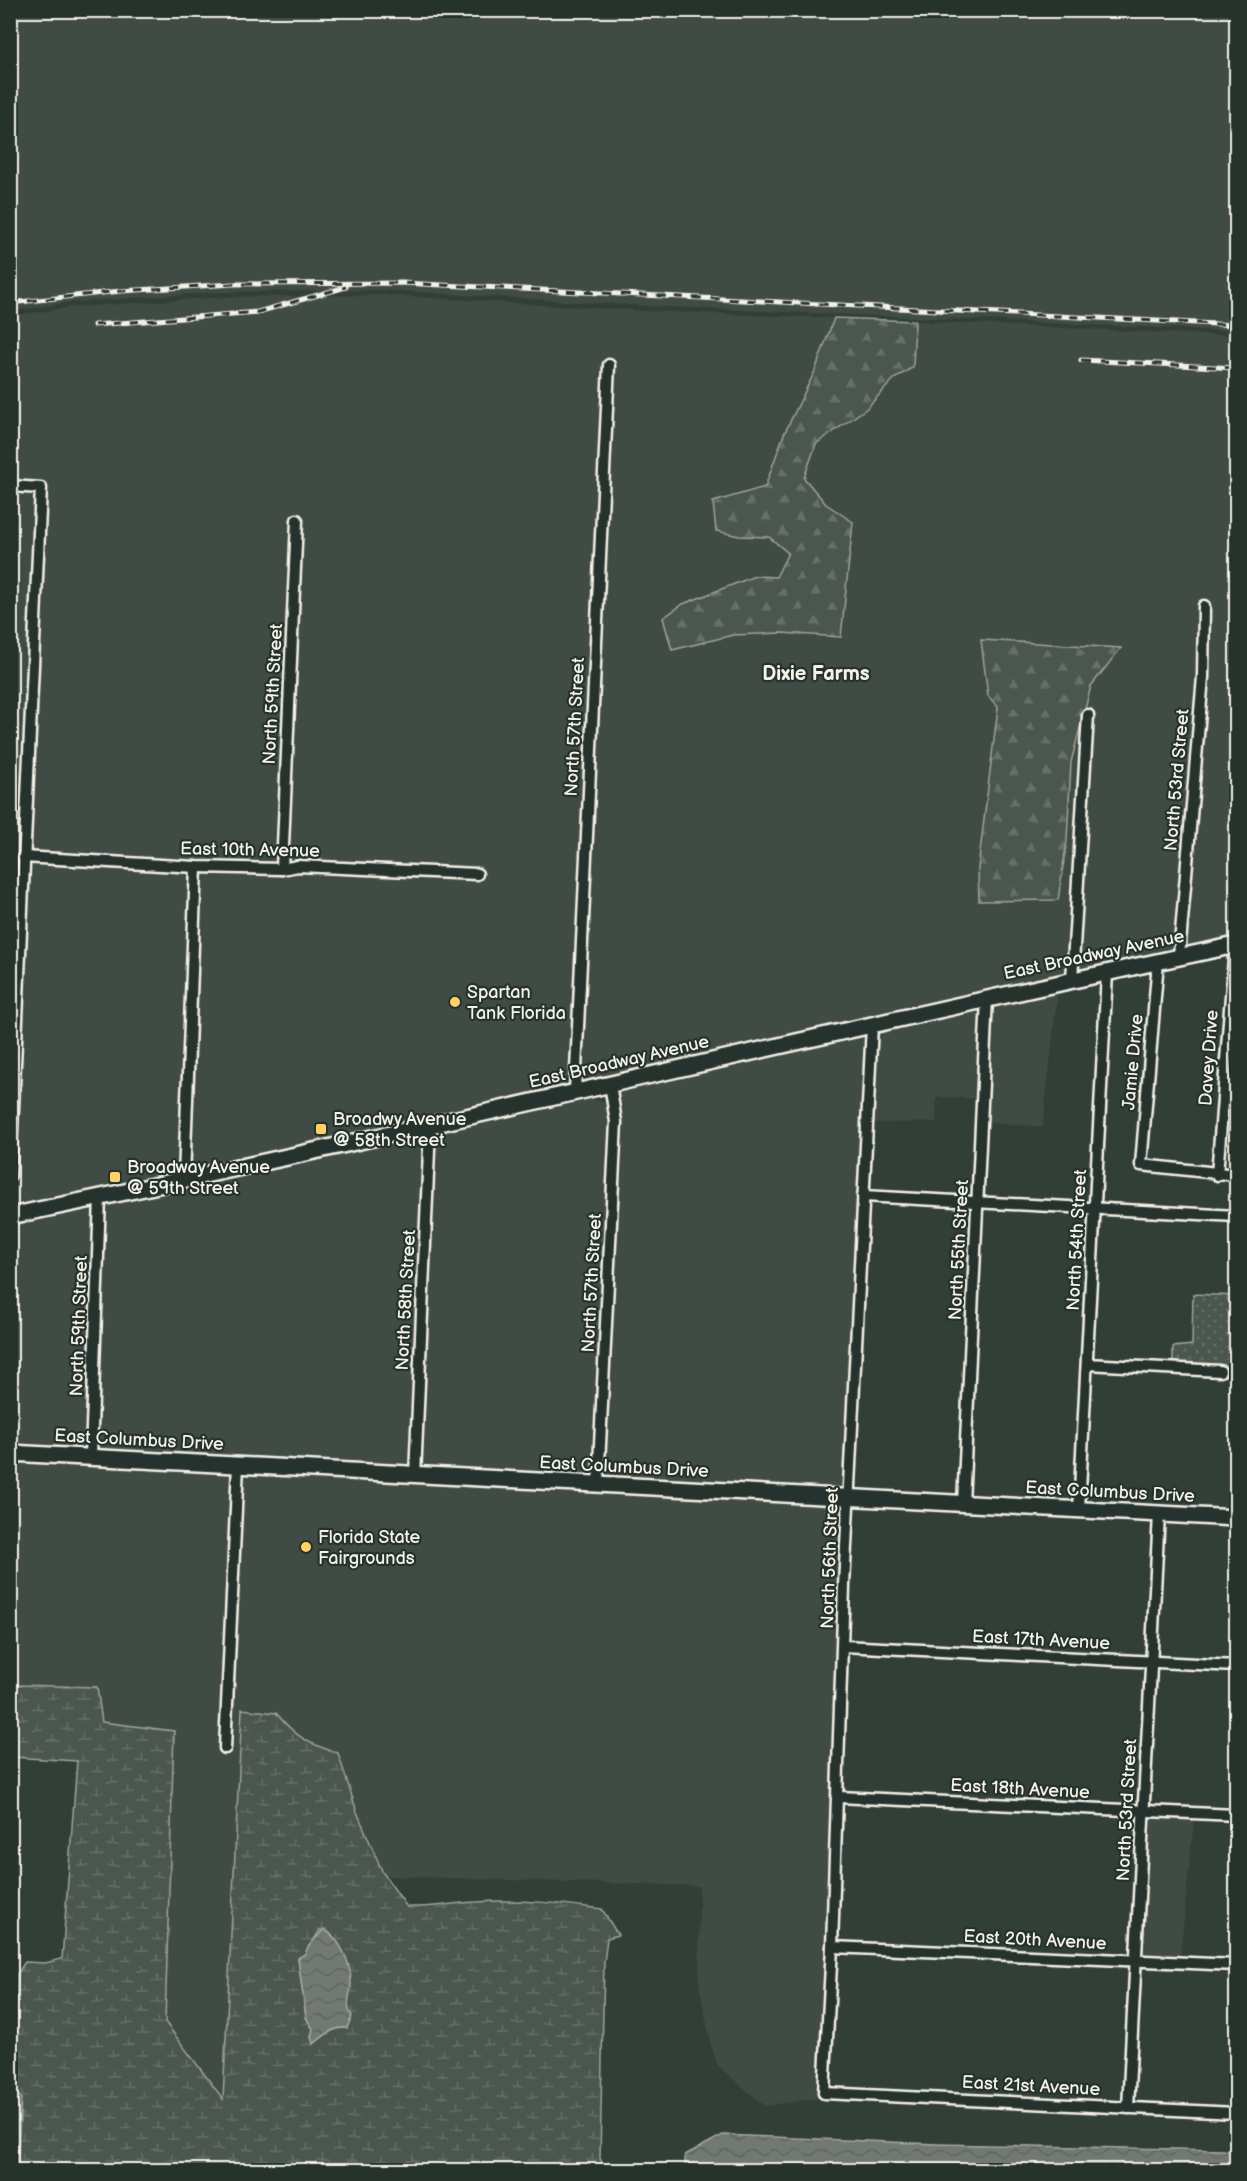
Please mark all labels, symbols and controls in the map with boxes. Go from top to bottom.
street label: North 59th Street [259,623,287,765]
street label: North 57th Street [561,656,589,797]
district label: Dixie Farms [762,662,870,686]
street label: North 53rd Street [1160,708,1194,852]
street label: East 10th Avenue [180,838,320,862]
street label: East Broadway Avenue [1002,926,1187,984]
place label: Spartan Tank Florida [467,982,566,1024]
marker: Spartan Tank Florida [448,995,462,1009]
street label: Davey Drive [1195,1009,1223,1107]
street label: Jamie Drive [1118,1013,1148,1111]
street label: East Broadway Avenue [527,1031,711,1093]
place label: Broadwy Avenue @ 58th Street [333,1109,467,1151]
marker: Broadwy Avenue @ 58th Street [314,1122,328,1136]
place label: Broadway Avenue @ 59th Street [127,1157,270,1199]
street label: North 54th Street [1063,1168,1091,1311]
marker: Broadway Avenue @ 59th Street [108,1170,122,1184]
street label: North 55th Street [945,1179,973,1321]
street label: North 57th Street [578,1212,606,1353]
street label: North 58th Street [392,1229,420,1371]
street label: North 59th Street [66,1255,92,1397]
street label: East Columbus Drive [54,1425,225,1455]
street label: East Columbus Drive [539,1452,710,1482]
street label: East Columbus Drive [1025,1477,1196,1507]
street label: North 56th Street [817,1486,843,1629]
place label: Florida State Fairgrounds [318,1527,421,1569]
marker: Florida State Fairgrounds [299,1540,313,1554]
street label: East 17th Avenue [972,1626,1111,1654]
street label: North 53rd Street [1113,1738,1141,1882]
street label: East 18th Avenue [950,1775,1091,1803]
street label: East 20th Avenue [963,1926,1107,1954]
street label: East 21st Avenue [961,2072,1101,2100]

